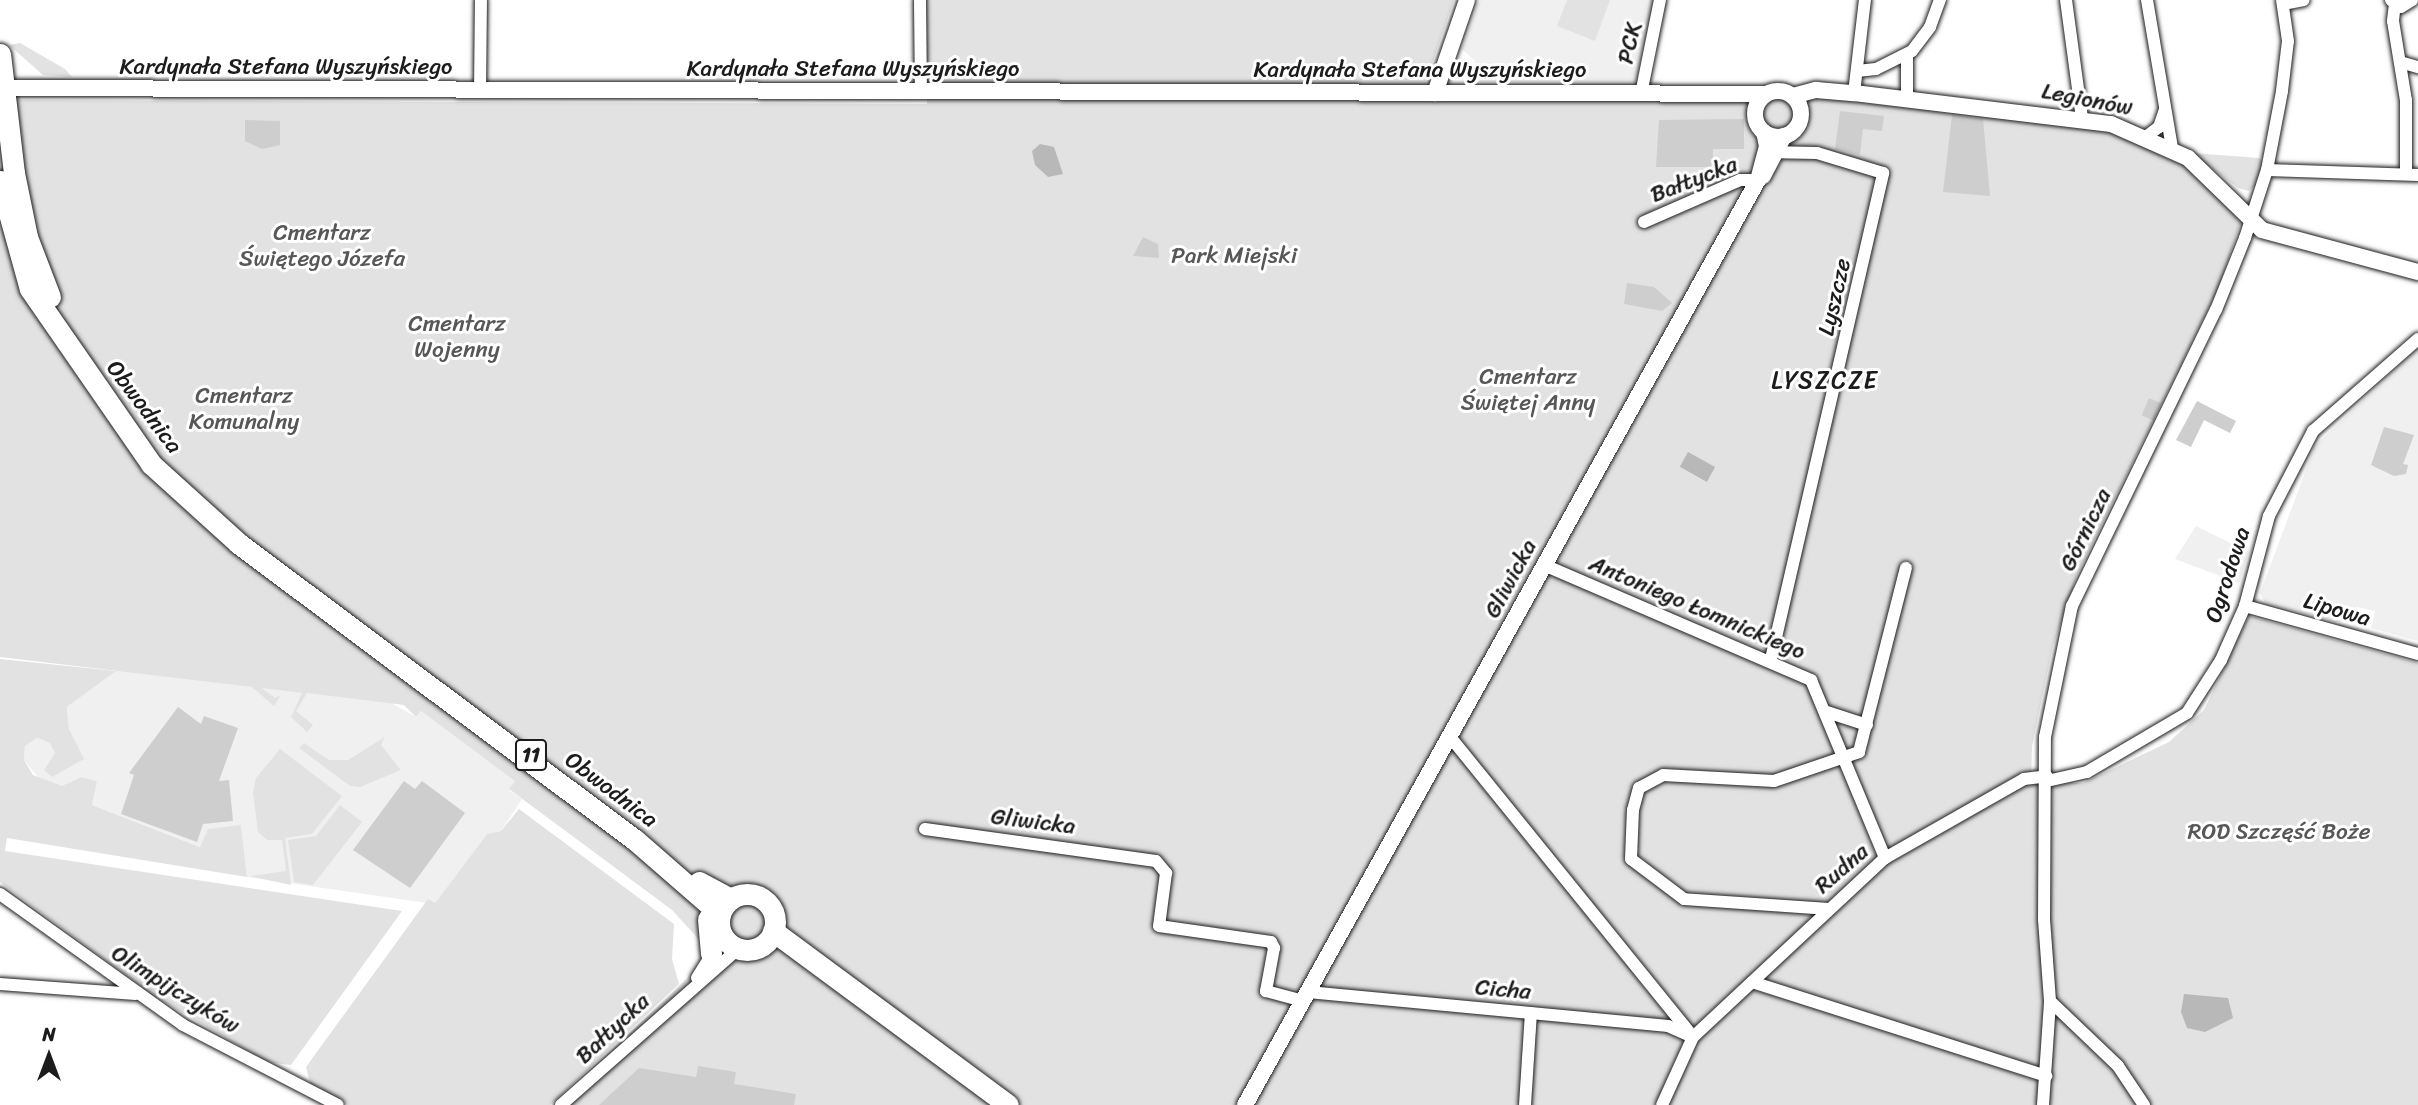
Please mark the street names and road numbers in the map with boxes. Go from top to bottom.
street label: PCK [1612,20,1648,66]
street label: Kardynała Stefana Wyszyńskiego [118,53,454,81]
street label: Kardynała Stefana Wyszyńskiego [685,55,1021,83]
street label: Kardynała Stefana Wyszyńskiego [1252,56,1588,84]
street label: Legionów [2039,78,2135,122]
street label: Bałtycka [1647,151,1741,209]
street label: Lyszcze [1813,256,1857,338]
street label: Obwodnica [100,355,188,459]
street label: Górnicza [2054,484,2118,576]
street label: Ogrodowa [2200,524,2256,626]
street label: Gliwicka [1479,535,1543,623]
street label: Antoniego Łomnickiego [1585,550,1809,666]
street label: Lipowa [2300,587,2374,633]
road number: 11 [514,738,548,772]
street label: Obwodnica [559,746,663,834]
street label: Gliwicka [989,803,1077,841]
street label: Rudna [1809,838,1875,900]
street label: Olimpijczyków [106,940,244,1040]
street label: Cicha [1474,974,1532,1006]
street label: Bałtycka [570,988,656,1070]

